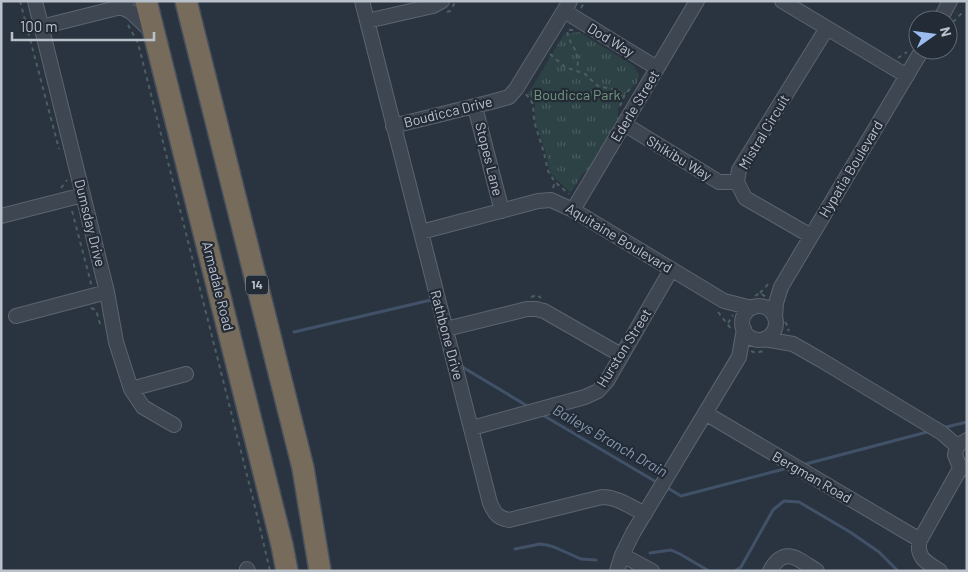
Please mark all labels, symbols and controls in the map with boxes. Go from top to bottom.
scale bar [12,10,155,42]
north arrow [908,10,958,60]
text: 100 m [20,17,58,35]
street label: Dod Way [585,19,638,60]
text: N [937,25,955,38]
street label: Ederle Street [607,67,663,145]
park label: Boudicca Park [533,86,621,103]
street label: Mistral Circuit [735,91,793,172]
street label: Boudicca Drive [402,92,494,131]
street label: Hypatia Boulevard [815,117,886,220]
street label: Stopes Lane [472,120,507,197]
street label: Shikibu Way [644,131,715,184]
street label: Dumsday Drive [71,177,110,268]
street label: Aquitaine Boulevard [563,199,676,276]
street label: Armadale Road [199,239,238,332]
road number: 14 [246,276,268,294]
street label: Rathbone Drive [427,288,468,382]
street label: Hurston Street [593,305,655,390]
water label: Baileys Branch Drain [550,400,671,480]
street label: Bergman Road [770,447,855,506]

